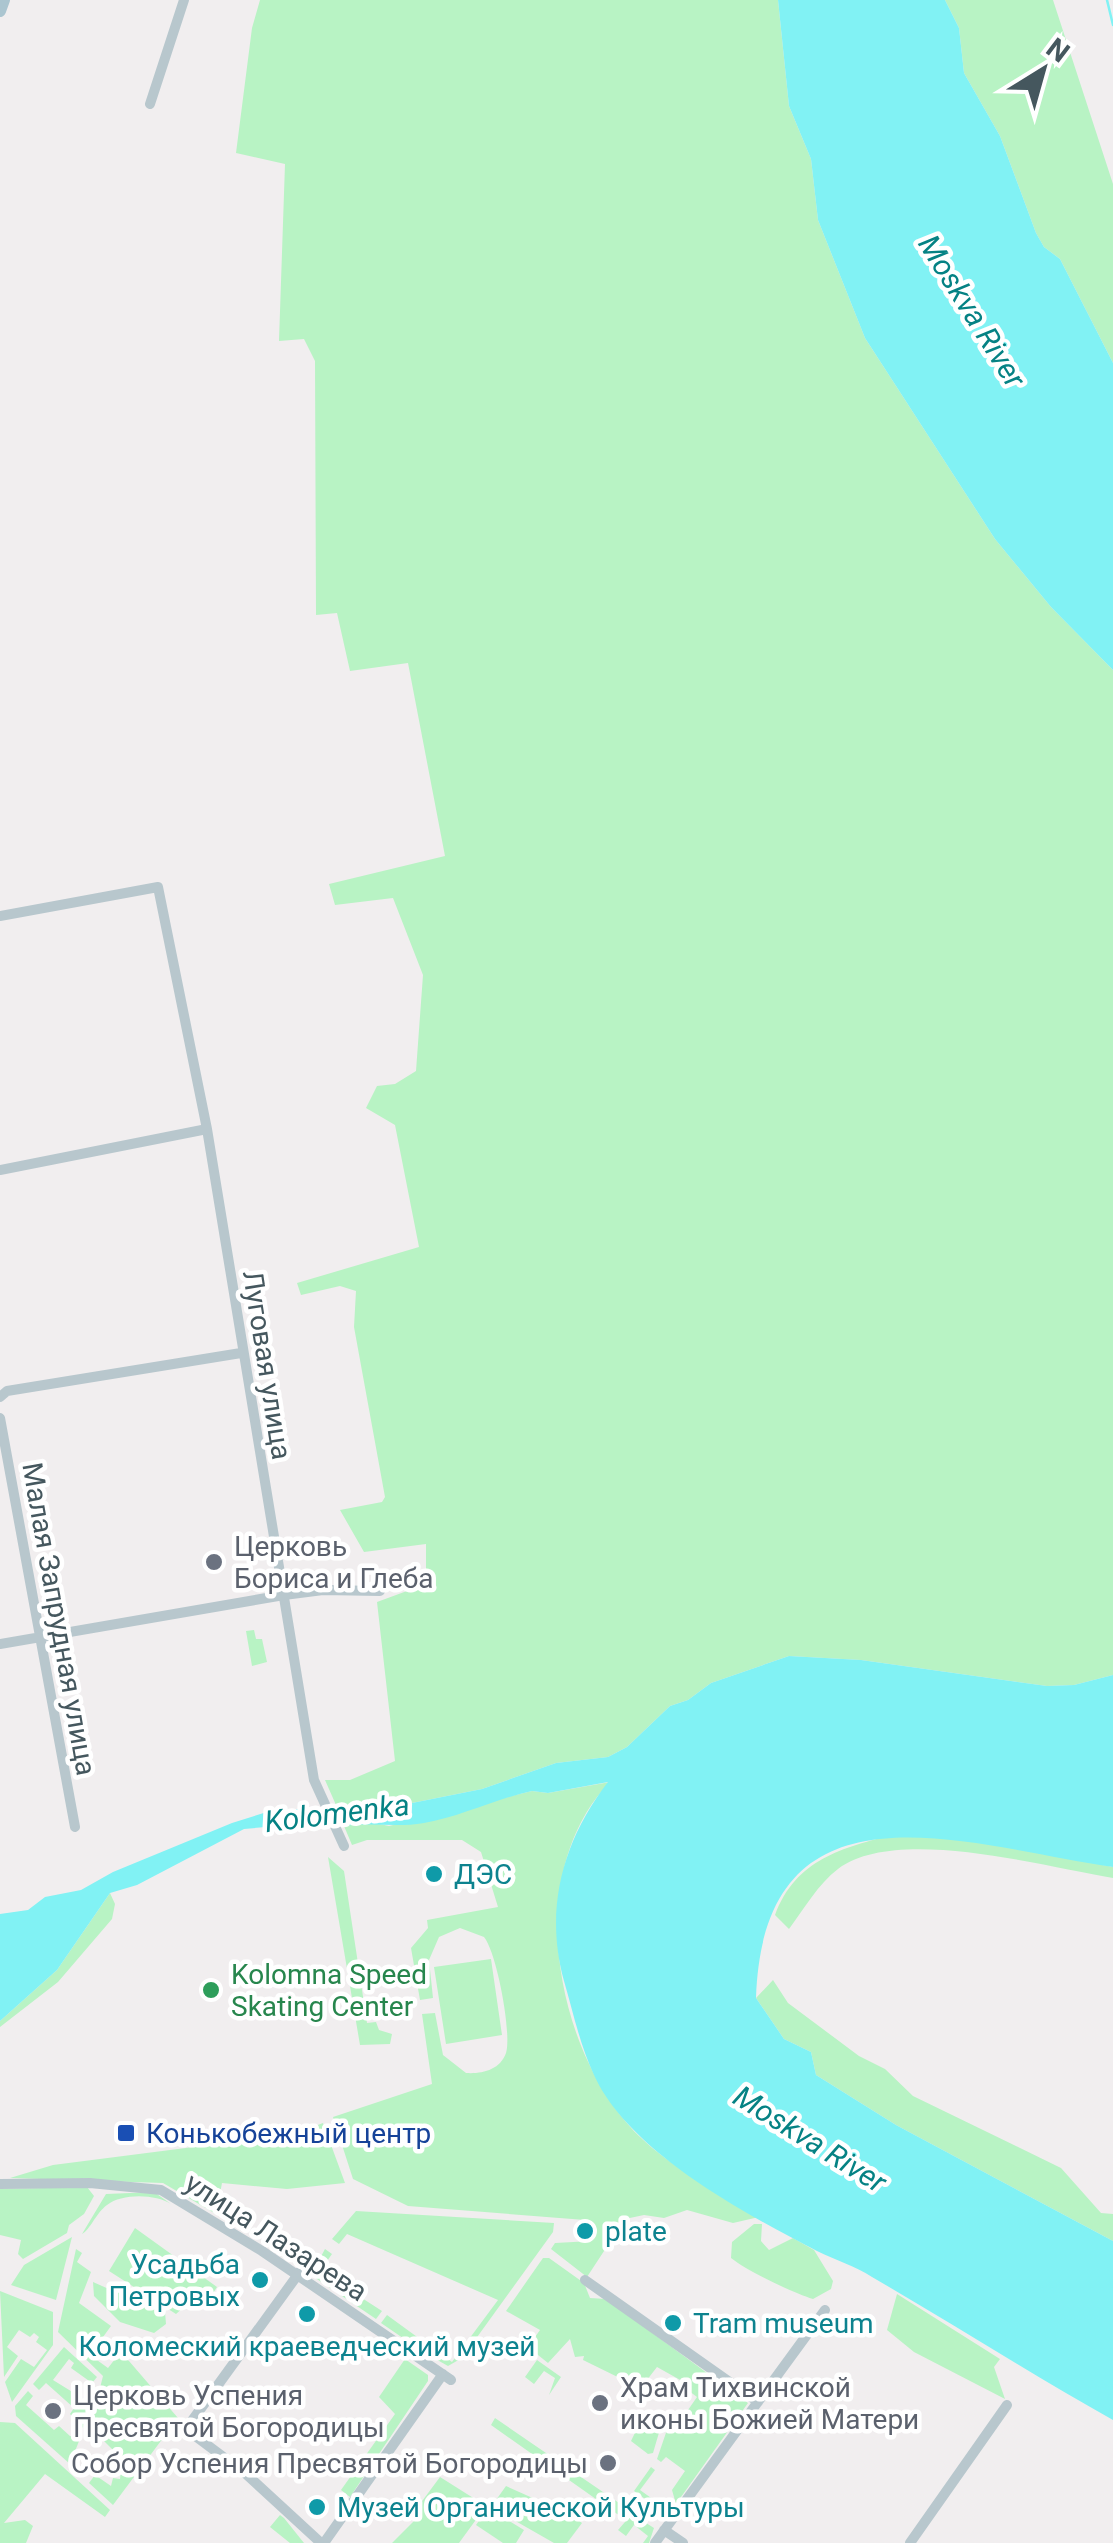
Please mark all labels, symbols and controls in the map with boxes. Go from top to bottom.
north arrow [993,20,1093,120]
text: N [1040,31,1076,70]
water label: Moskva River [911,228,1033,395]
street label: Луговая улица [236,1268,298,1462]
street label: Малая Запрудная улица [15,1460,103,1778]
place label: Церковь Бориса и Глеба [234,1530,433,1595]
marker: Церковь Бориса и Глеба [203,1551,225,1573]
water label: Kolomenka [263,1787,411,1839]
place label: ДЭС [454,1858,512,1891]
marker: ДЭС [423,1863,445,1885]
place label: Kolomna Speed Skating Center [231,1958,427,2023]
marker: Kolomna Speed Skating Center [200,1979,222,2001]
water label: Moskva River [727,2078,894,2200]
place label: Конькобежный центр [146,2117,431,2150]
marker: Конькобежный центр [115,2122,137,2144]
street label: улица Лазарева [179,2166,373,2308]
place label: plate [605,2215,667,2248]
marker: plate [574,2220,596,2242]
place label: Усадьба Петровых [109,2248,240,2313]
marker: Усадьба Петровых [249,2269,271,2291]
marker: Коломеский краеведческий музей [296,2303,318,2325]
place label: Tram museum [693,2307,874,2340]
marker: Tram museum [662,2312,684,2334]
place label: Коломеский краеведческий музей [78,2330,536,2363]
place label: Храм Тихвинской иконы Божией Матери [620,2371,919,2436]
place label: Церковь Успения Пресвятой Богородицы [73,2379,385,2444]
marker: Храм Тихвинской иконы Божией Матери [589,2392,611,2414]
marker: Церковь Успения Пресвятой Богородицы [42,2400,64,2422]
place label: Собор Успения Пресвятой Богородицы [71,2447,588,2480]
marker: Собор Успения Пресвятой Богородицы [597,2452,619,2474]
place label: Музей Органической Культуры [337,2491,745,2524]
marker: Музей Органической Культуры [306,2496,328,2518]

